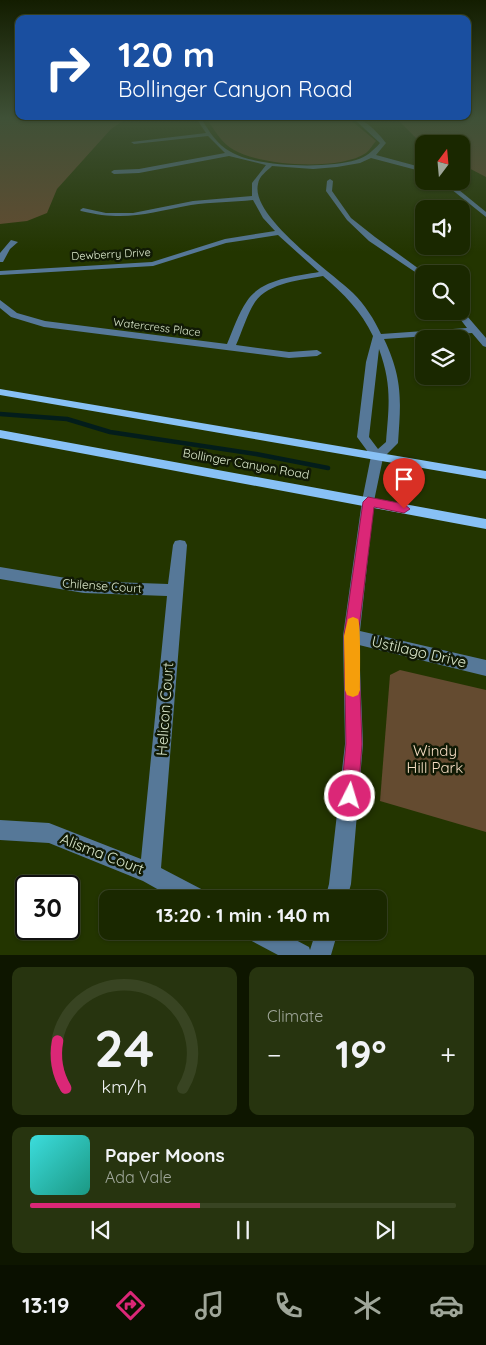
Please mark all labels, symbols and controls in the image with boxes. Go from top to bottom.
text: 120 m [118,32,215,76]
icon: right [35,35,100,100]
text: Bollinger Canyon Road [118,75,353,103]
north arrow [415,135,470,190]
map controls [415,135,470,385]
button: sound [415,200,470,255]
street label: Dewberry Drive [71,245,151,263]
button: search [415,265,470,320]
street label: Watercress Place [112,315,202,339]
button: layers [415,330,470,385]
street label: Bollinger Canyon Road [182,445,310,482]
pin [383,458,425,509]
icon: arrive [390,465,418,493]
street label: Chilense Court [62,575,142,596]
street label: Ustilago Drive [370,631,468,672]
street label: Helicon Court [152,662,177,756]
park label: Windy Hill Park [407,741,463,777]
position arrow [323,769,375,821]
street label: Alisma Court [57,829,147,878]
speed limit sign: 30 [15,875,80,940]
text: 13:20 · 1 min · 140 m [156,903,330,927]
text: Climate [267,1006,323,1026]
text: 24 [94,1015,155,1080]
text: 19° [335,1030,387,1078]
text: − [267,1037,282,1072]
text: + [440,1037,456,1072]
text: km/h [102,1075,147,1097]
text: Paper Moons [105,1143,225,1167]
text: Ada Vale [105,1167,172,1187]
icon: previous [87,1216,115,1244]
icon: pause [229,1216,257,1244]
icon: next [371,1216,399,1244]
icon: directions [113,1288,148,1323]
icon: music [192,1288,227,1323]
icon: phone [271,1288,306,1323]
icon: climate [350,1288,385,1323]
icon: car [429,1288,464,1323]
text: 13:19 [22,1291,69,1319]

